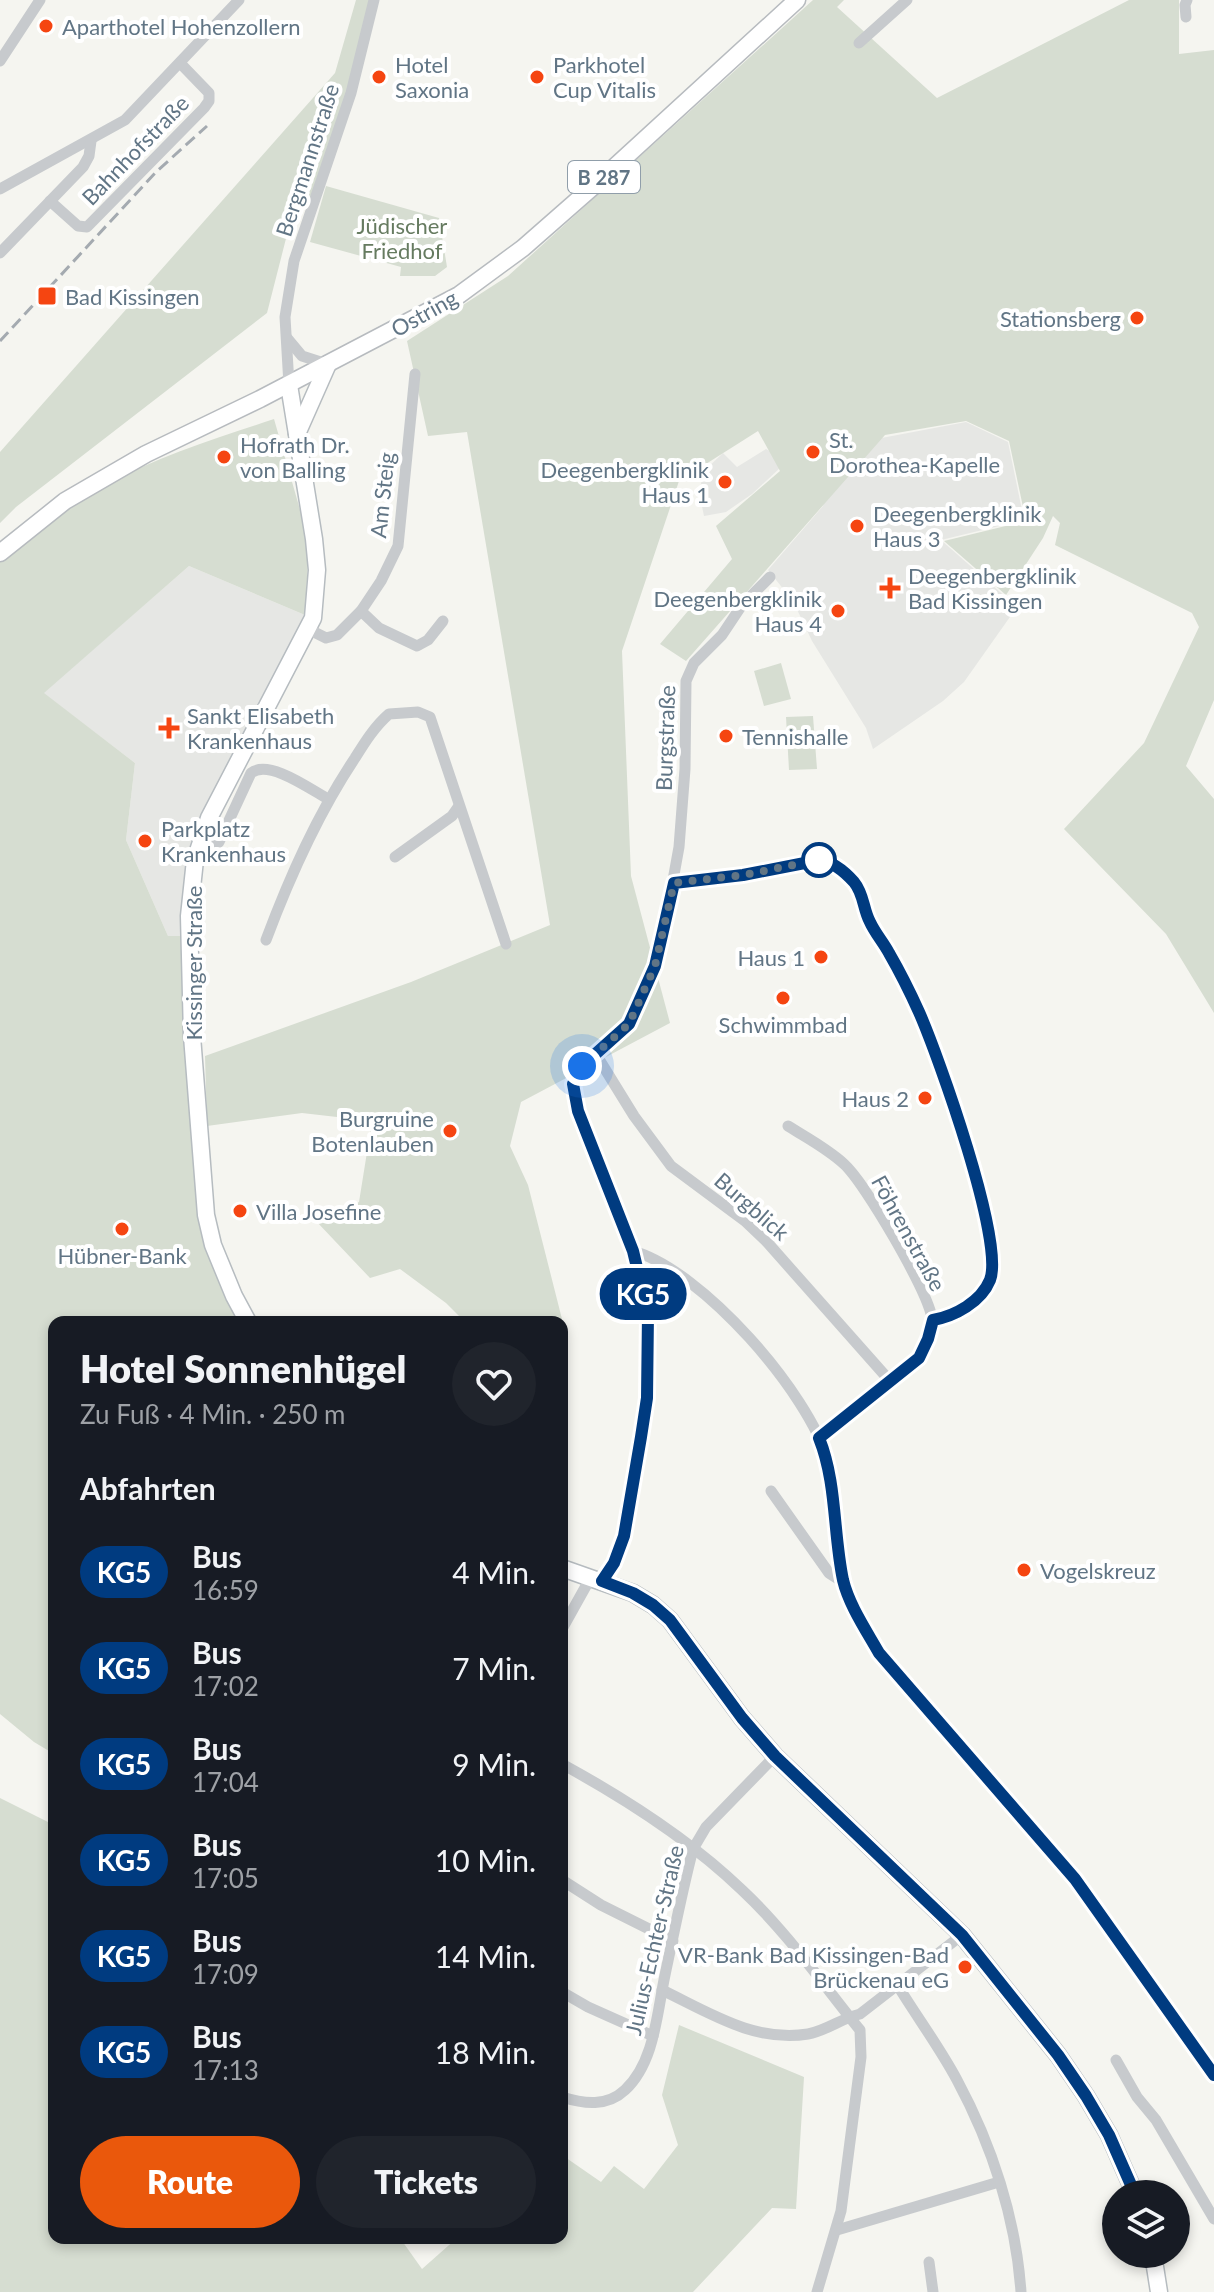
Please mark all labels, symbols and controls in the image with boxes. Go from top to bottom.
place label: Aparthotel Hohenzollern [62,13,300,40]
marker: Aparthotel Hohenzollern [37,17,55,35]
place label: Hotel Saxonia [395,51,469,103]
place label: Parkhotel Cup Vitalis [553,51,656,103]
marker: Hotel Saxonia [370,68,388,86]
marker: Parkhotel Cup Vitalis [528,68,546,86]
street label: Bergmannstraße [270,80,344,240]
street label: Bahnhofstraße [76,89,194,211]
road number: B 287 [568,161,640,193]
park label: Jüdischer Friedhof [357,212,447,264]
place label: Bad Kissingen [65,283,200,310]
street label: Ostring [386,284,462,342]
marker: Bad Kissingen [36,285,58,307]
place label: Stationsberg [1000,305,1121,332]
marker: Stationsberg [1128,309,1146,327]
place label: St. Dorothea-Kapelle [829,426,1000,478]
place label: Hofrath Dr. von Balling [240,431,350,483]
marker: St. Dorothea-Kapelle [804,443,822,461]
marker: Hofrath Dr. von Balling [215,448,233,466]
street label: Am Steig [364,451,400,539]
place label: Deegenbergklinik Haus 1 [541,456,710,508]
marker: Deegenbergklinik Haus 1 [716,473,734,491]
place label: Deegenbergklinik Haus 3 [873,500,1042,552]
marker: Deegenbergklinik Haus 3 [848,517,866,535]
place label: Deegenbergklinik Bad Kissingen [908,562,1077,614]
marker: Deegenbergklinik Bad Kissingen [879,577,901,599]
place label: Deegenbergklinik Haus 4 [654,585,823,637]
marker: Deegenbergklinik Haus 4 [829,602,847,620]
street label: Burgstraße [650,685,680,791]
place label: Sankt Elisabeth Krankenhaus [187,702,334,754]
marker: Sankt Elisabeth Krankenhaus [158,717,180,739]
place label: Tennishalle [742,723,849,750]
marker: Tennishalle [717,727,735,745]
place label: Parkplatz Krankenhaus [161,815,286,867]
marker: Parkplatz Krankenhaus [136,832,154,850]
unlabelled marker [802,843,836,877]
street label: Kissinger Straße [180,886,207,1041]
place label: Haus 1 [737,944,805,971]
marker: Haus 1 [812,948,830,966]
marker: Schwimmbad [774,989,792,1007]
place label: Schwimmbad [719,1011,847,1038]
your location [562,1046,602,1086]
place label: Haus 2 [841,1085,909,1112]
marker: Haus 2 [916,1089,934,1107]
place label: Burgruine Botenlauben [311,1105,434,1157]
marker: Burgruine Botenlauben [441,1122,459,1140]
street label: Burgblick [709,1166,795,1246]
street label: Föhrenstraße [866,1170,952,1296]
place label: Villa Josefine [256,1198,381,1225]
marker: Villa Josefine [231,1202,249,1220]
marker: Hübner-Bank [113,1220,131,1238]
place label: Hübner-Bank [57,1242,187,1269]
line badge: KG5 [597,1268,689,1320]
text: KG5 [616,1277,670,1311]
button: heart [452,1342,536,1426]
text: Hotel Sonnenhügel [80,1345,406,1391]
text: Zu Fuß · 4 Min. · 250 m [80,1398,346,1430]
text: Abfahrten [80,1470,216,1506]
text: Bus [192,1538,242,1574]
text: 4 Min. [452,1554,536,1590]
text: KG5 [97,1555,151,1589]
place label: Vogelskreuz [1040,1557,1156,1584]
marker: Vogelskreuz [1015,1561,1033,1579]
text: 16:59 [192,1574,259,1606]
text: Bus [192,1634,242,1670]
text: 7 Min. [452,1650,536,1686]
text: KG5 [97,1651,151,1685]
text: 17:02 [192,1670,259,1702]
text: Bus [192,1730,242,1766]
text: 9 Min. [452,1746,536,1782]
text: KG5 [97,1747,151,1781]
text: 17:04 [192,1766,259,1798]
text: Bus [192,1826,242,1862]
text: 10 Min. [435,1842,536,1878]
street label: Julius-Echter-Straße [619,1842,689,2038]
text: KG5 [97,1843,151,1877]
text: 17:05 [192,1862,259,1894]
text: Bus [192,1922,242,1958]
text: 14 Min. [435,1938,536,1974]
text: KG5 [97,1939,151,1973]
place label: VR-Bank Bad Kissingen-Bad Brückenau eG [678,1941,949,1993]
text: 17:09 [192,1958,259,1990]
marker: VR-Bank Bad Kissingen-Bad Brückenau eG [956,1958,974,1976]
text: Bus [192,2018,242,2054]
text: 18 Min. [435,2034,536,2070]
text: KG5 [97,2035,151,2069]
text: 17:13 [192,2054,259,2086]
button: Route [80,2136,300,2228]
button: Tickets [316,2136,536,2228]
map controls [1102,2180,1190,2268]
button: layers [1102,2180,1190,2268]

